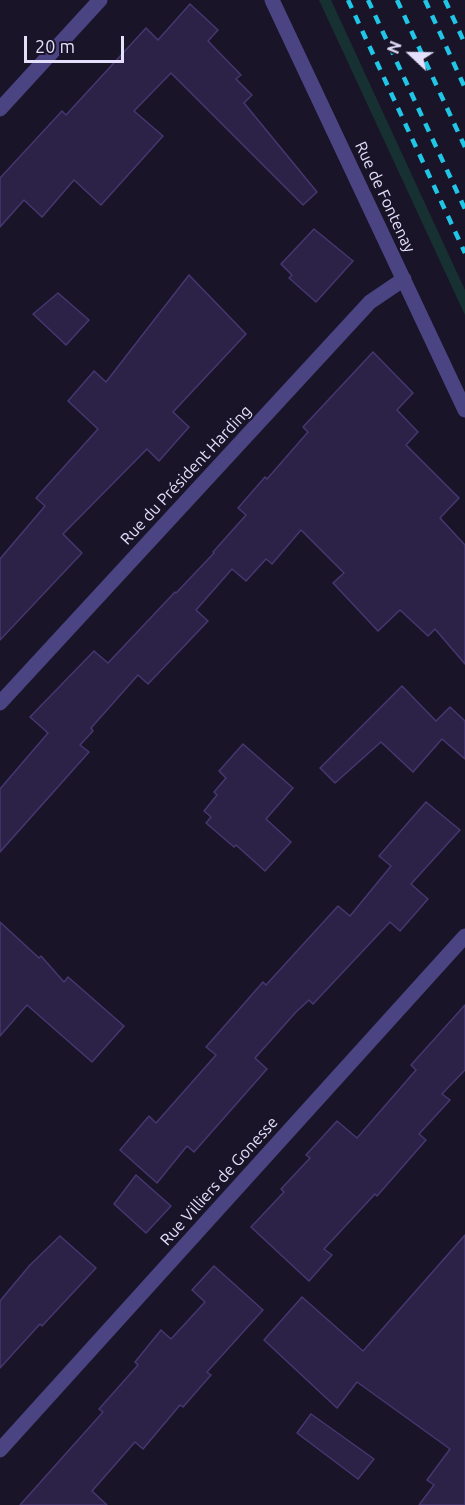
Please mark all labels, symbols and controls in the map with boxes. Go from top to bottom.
scale bar [27,24,128,62]
north arrow [381,24,441,84]
text: 20 m [35,36,75,56]
text: N [384,38,405,56]
street label: Rue de Fontenay [351,138,419,256]
street label: Rue du Président Harding [116,401,256,549]
street label: Rue Villiers de Gonesse [156,1113,282,1249]

